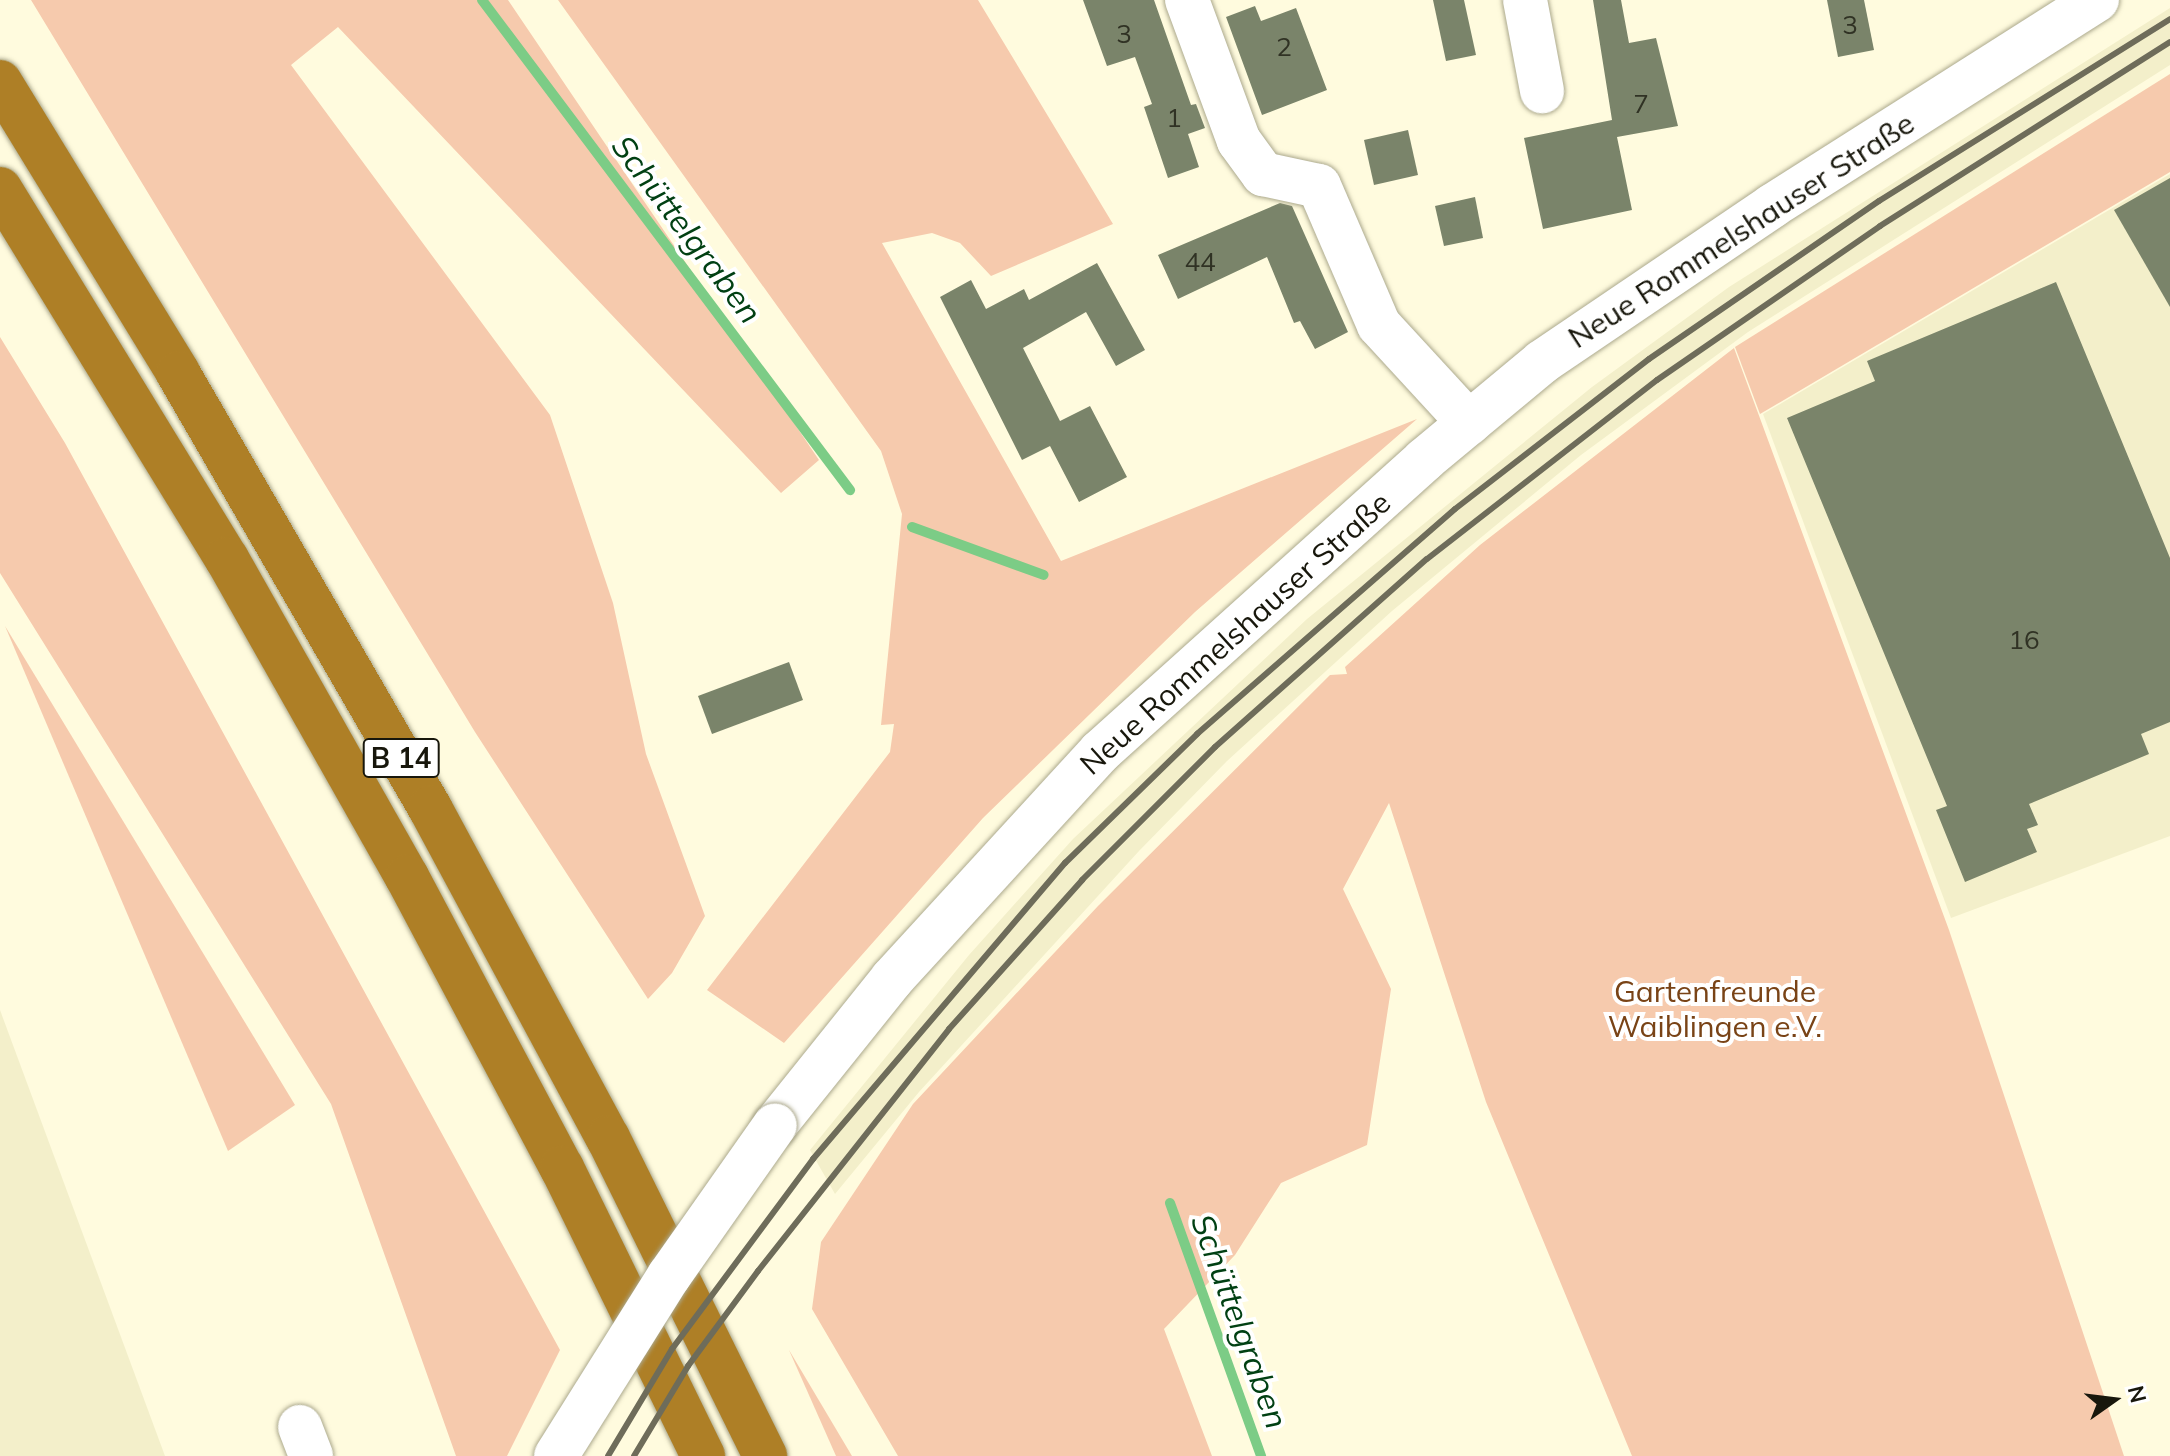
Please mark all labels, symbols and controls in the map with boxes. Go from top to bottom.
house number: 3 [1842,9,1858,41]
house number: 3 [1116,18,1132,50]
house number: 2 [1276,31,1292,63]
house number: 7 [1633,88,1649,120]
house number: 1 [1166,102,1182,134]
street label: Neue Rommelshauser Straße [1561,105,1921,355]
water label: Schüttelgraben [604,128,770,330]
house number: 44 [1184,246,1216,278]
street label: Neue Rommelshauser Straße [1073,484,1397,782]
house number: 16 [2008,624,2040,656]
road number: B 14 [361,734,441,782]
park label: Gartenfreunde Waiblingen e.V. [1608,973,1822,1044]
water label: Schüttelgraben [1183,1209,1297,1433]
north arrow [2074,1360,2154,1440]
text: N [2122,1383,2153,1406]

